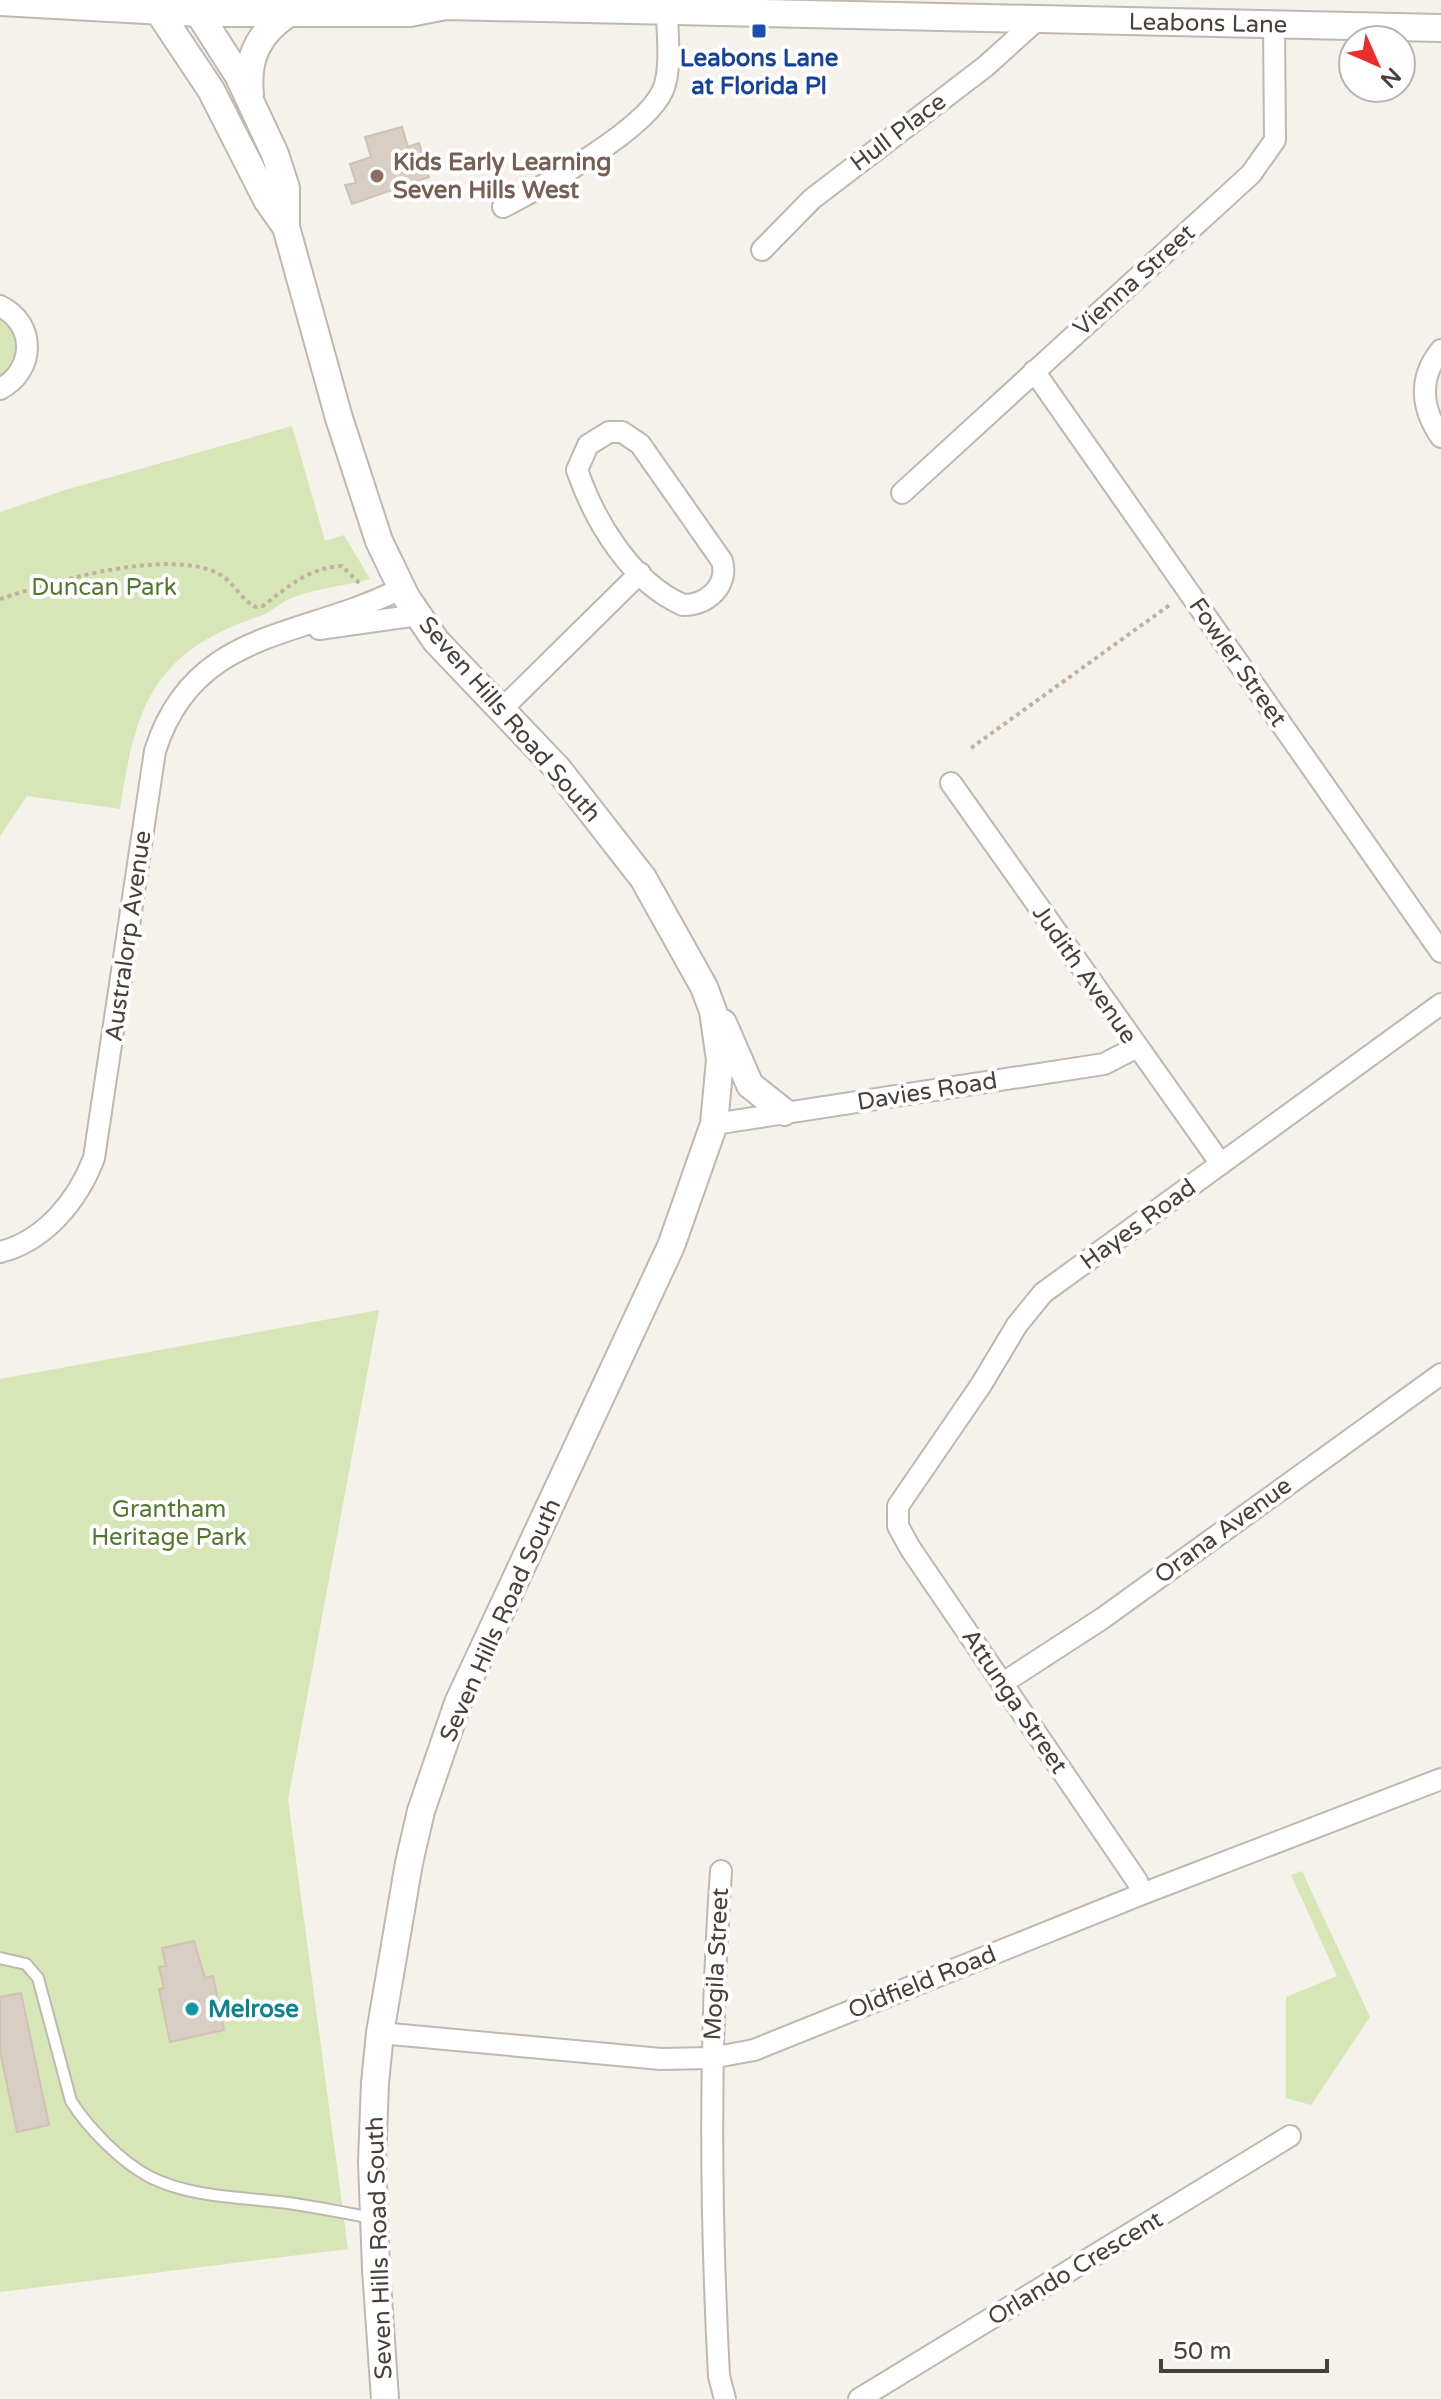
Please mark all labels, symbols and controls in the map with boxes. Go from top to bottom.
street label: Leabons Lane [1128,8,1287,39]
marker: Leabons Lane at Florida Pl [750,22,768,40]
north arrow [1337,24,1417,104]
place label: Leabons Lane at Florida Pl [680,44,839,101]
text: N [1375,62,1406,93]
street label: Hull Place [845,87,952,178]
place label: Kids Early Learning Seven Hills West [393,148,611,205]
marker: Kids Early Learning Seven Hills West [368,167,386,185]
street label: Vienna Street [1068,218,1201,343]
park label: Duncan Park [31,573,177,602]
street label: Fowler Street [1183,592,1293,732]
street label: Seven Hills Road South [412,611,607,828]
street label: Australorp Avenue [99,829,158,1043]
street label: Judith Avenue [1026,899,1143,1049]
street label: Davies Road [855,1066,999,1117]
street label: Hayes Road [1075,1173,1202,1276]
street label: Orana Avenue [1149,1471,1297,1590]
street label: Seven Hills Road South [434,1494,567,1746]
park label: Grantham Heritage Park [91,1495,247,1552]
street label: Attunga Street [955,1623,1074,1779]
street label: Mogila Street [698,1887,735,2041]
street label: Oldfield Road [844,1940,1000,2025]
place label: Melrose [208,1995,299,2024]
marker: Melrose [183,2000,201,2018]
street label: Seven Hills Road South [360,2116,399,2380]
street label: Orlando Crescent [983,2205,1168,2332]
scale bar [1161,2323,1327,2373]
text: 50 m [1173,2337,1231,2366]

